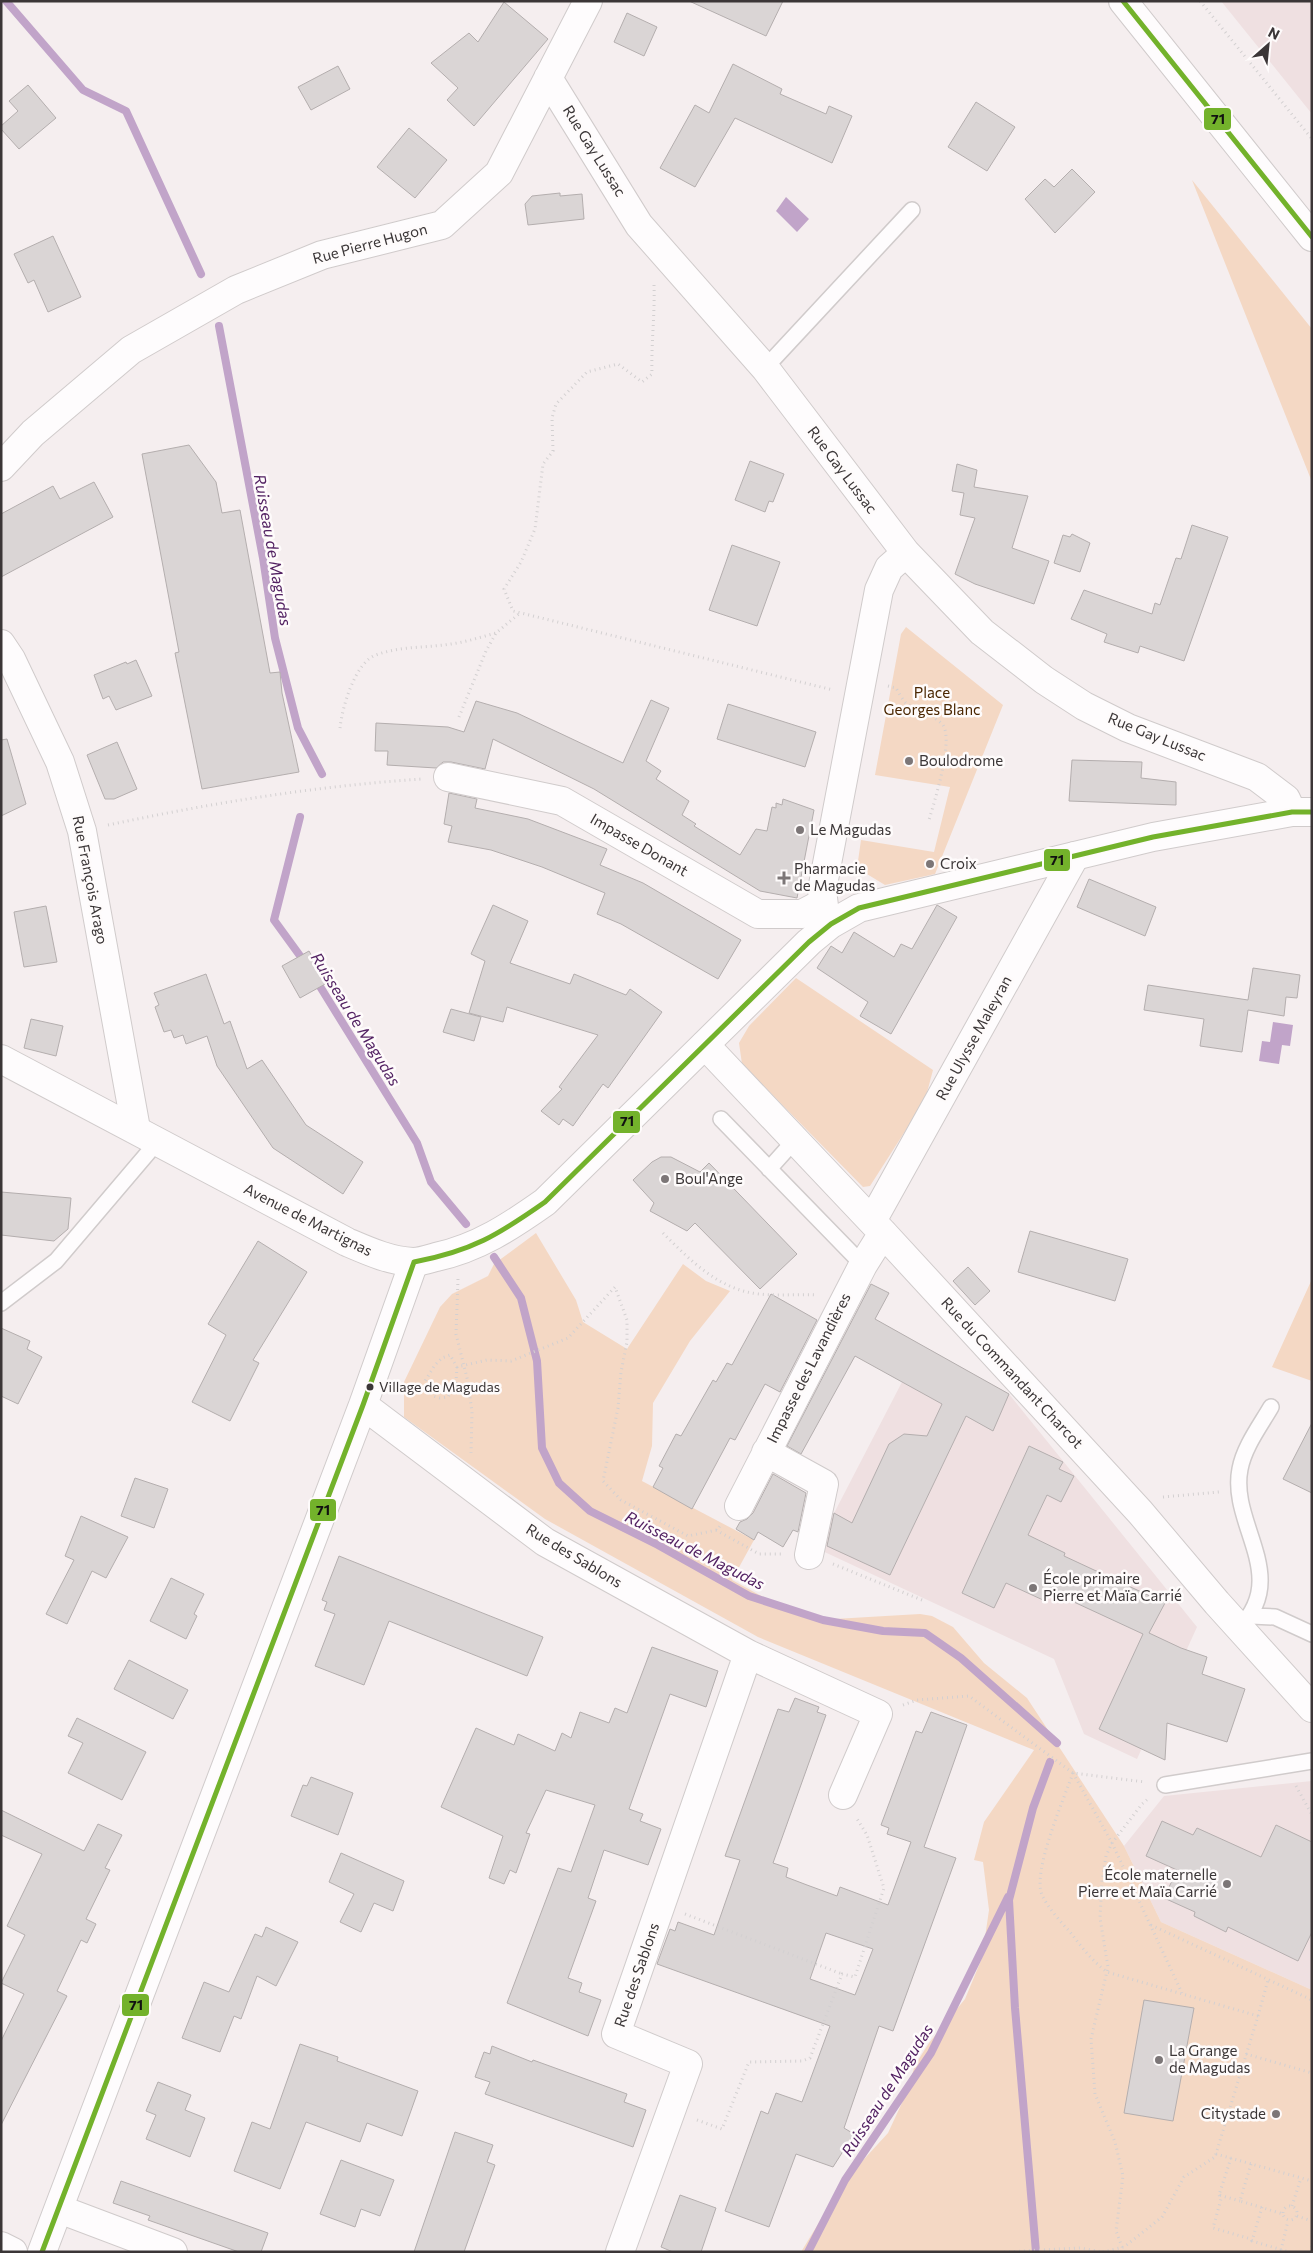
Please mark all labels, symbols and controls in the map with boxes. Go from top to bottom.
north arrow [1243,20,1293,70]
text: N [1266,23,1283,43]
street label: Rue Gay Lussac [560,101,630,199]
line badge: 71 [1203,107,1232,131]
text: 71 [1211,110,1225,127]
street label: Rue Pierre Hugon [310,219,429,267]
street label: Rue Gay Lussac [804,422,881,516]
water label: Ruisseau de Magudas [251,473,296,627]
park label: Place Georges Blanc [884,683,980,718]
street label: Rue Gay Lussac [1106,708,1209,764]
place label: Boulodrome [919,751,1003,769]
marker: Boulodrome [903,755,915,767]
street label: Impasse Donant [588,809,691,879]
street label: Rue François Arago [70,814,112,946]
place label: Le Magudas [810,820,891,838]
marker: Le Magudas [794,824,806,836]
line badge: 71 [1043,848,1071,872]
text: 71 [1050,851,1064,868]
place label: Croix [940,854,977,872]
marker: Croix [924,858,936,870]
place label: Pharmacie de Magudas [794,859,876,894]
marker: Pharmacie de Magudas [778,872,790,884]
water label: Ruisseau de Magudas [308,948,405,1089]
street label: Rue Ulysse Maleyran [931,972,1015,1103]
line badge: 71 [612,1110,641,1134]
text: 71 [620,1112,634,1129]
place label: Boul'Ange [675,1169,743,1187]
marker: Boul'Ange [659,1173,671,1185]
street label: Avenue de Martignas [241,1179,376,1259]
street label: Impasse des Lavandières [762,1289,854,1446]
street label: Rue du Commandant Charcot [938,1293,1087,1452]
place label: Village de Magudas [379,1378,500,1395]
marker: Village de Magudas [365,1382,375,1392]
line badge: 71 [309,1498,337,1522]
text: 71 [316,1501,330,1518]
water label: Ruisseau de Magudas [622,1506,768,1593]
street label: Rue des Sablons [523,1519,626,1591]
place label: École primaire Pierre et Maïa Carrié [1043,1568,1182,1604]
marker: École primaire Pierre et Maïa Carrié [1027,1582,1039,1594]
place label: École maternelle Pierre et Maïa Carrié [1078,1864,1217,1900]
marker: École maternelle Pierre et Maïa Carrié [1221,1878,1233,1890]
street label: Rue des Sablons [610,1920,662,2029]
line badge: 71 [121,1993,150,2017]
text: 71 [129,1996,143,2013]
water label: Ruisseau de Magudas [837,2020,936,2159]
place label: La Grange de Magudas [1169,2041,1251,2076]
marker: La Grange de Magudas [1153,2054,1165,2066]
place label: Citystade [1201,2104,1266,2122]
marker: Citystade [1270,2108,1282,2120]

